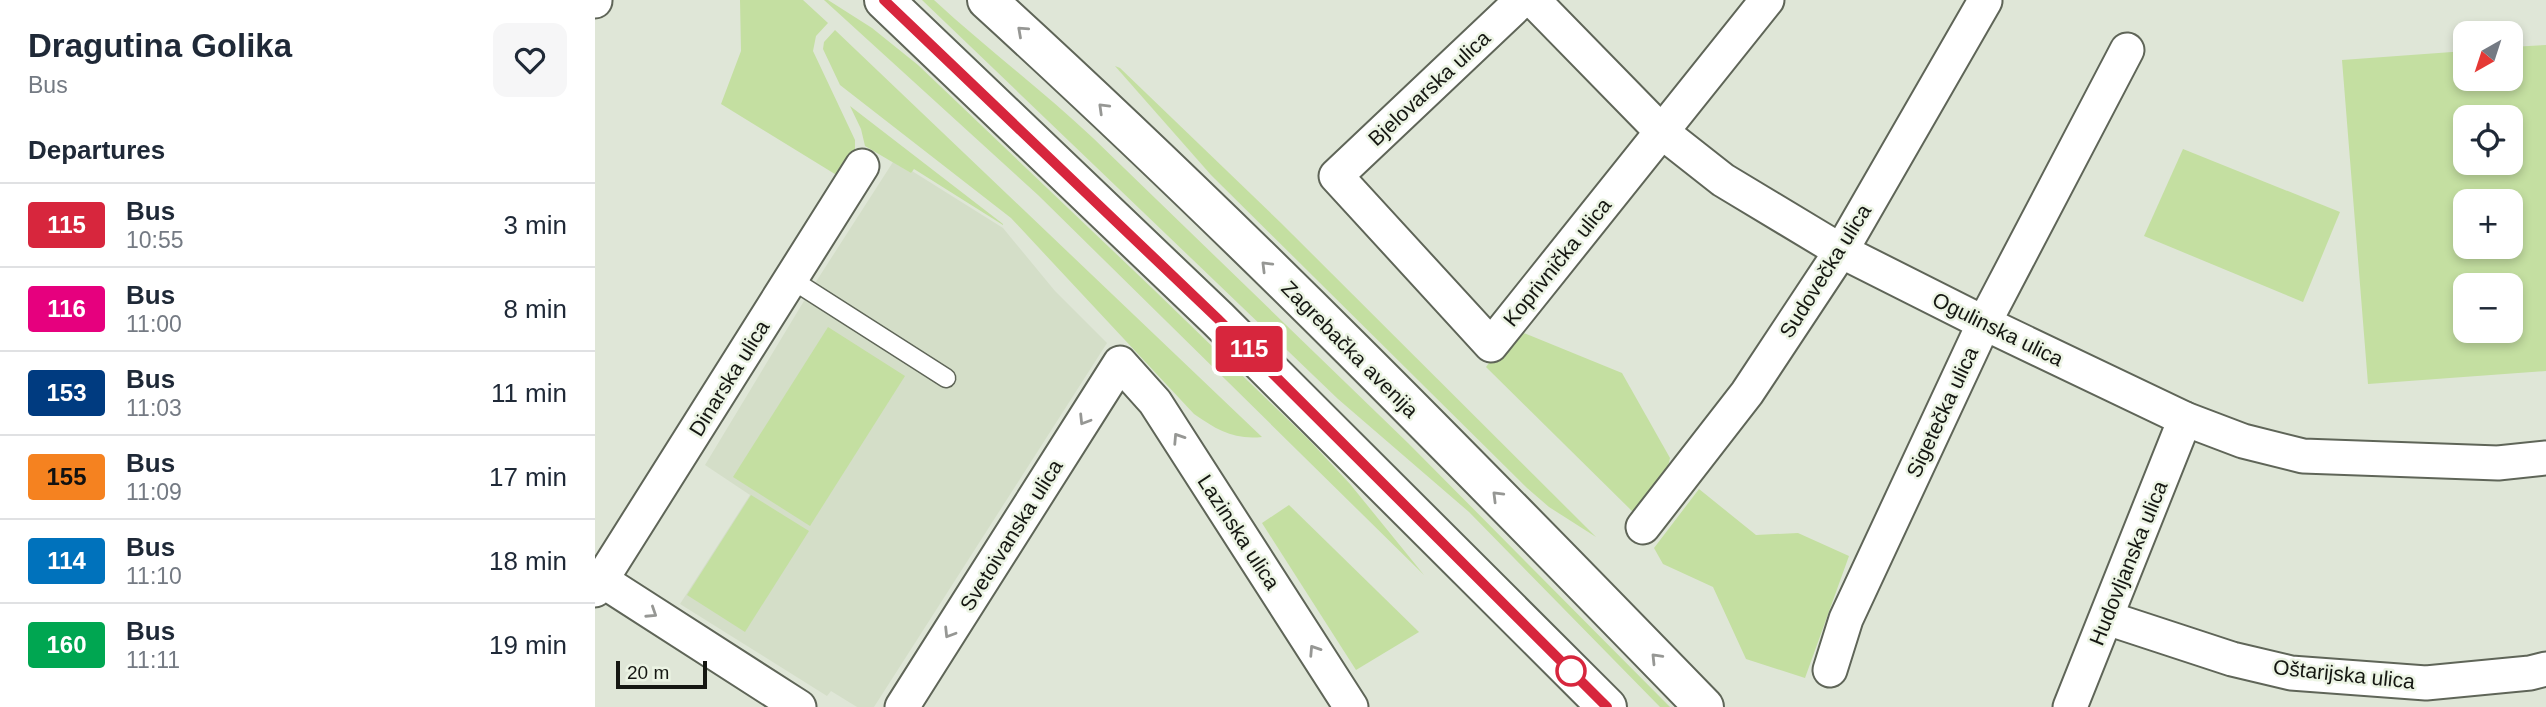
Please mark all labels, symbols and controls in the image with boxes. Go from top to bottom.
north arrow [2453,21,2523,91]
map controls [2453,21,2523,343]
button: heart [493,23,567,97]
street label: Bjelovarska ulica [1364,26,1495,150]
text: Dragutina Golika [28,27,292,64]
one-way arrow [1017,27,1030,40]
text: Bus [28,72,68,98]
one-way arrow [1098,103,1111,116]
button: locate [2453,105,2523,175]
text: Departures [28,135,165,165]
button: + [2453,189,2523,259]
street label: Koprivnička ulica [1498,193,1616,330]
text: Bus [126,196,175,226]
street label: Sudovečka ulica [1775,200,1875,342]
text: 3 min [503,210,567,240]
text: 115 [47,211,86,238]
text: 10:55 [126,227,184,253]
one-way arrow [1261,262,1274,275]
button: − [2453,273,2523,343]
street label: Zagrebačka avenija [1277,276,1423,422]
text: Bus [126,280,175,310]
street label: Ogulinska ulica [1929,287,2067,371]
text: 8 min [503,294,567,324]
text: 116 [47,295,86,322]
text: 11:00 [126,311,182,337]
street label: Dinarska ulica [684,316,774,440]
line badge: 115 [1209,326,1289,372]
text: 115 [1230,335,1268,362]
street label: Sigetečka ulica [1902,343,1982,481]
text: Bus [126,364,175,394]
text: 11 min [491,378,567,408]
text: 153 [46,379,87,406]
text: 11:03 [126,395,182,421]
one-way arrow [1079,413,1092,426]
one-way arrow [1173,432,1186,445]
text: Bus [126,448,175,478]
street label: Svetoivanska ulica [955,455,1067,615]
text: 17 min [489,462,567,492]
text: 155 [46,463,87,490]
street label: Lazinska ulica [1193,470,1285,594]
street label: Hudovljanska ulica [2085,477,2172,648]
text: 11:09 [126,479,182,505]
one-way arrow [1492,491,1505,504]
text: Bus [126,532,175,562]
text: 18 min [489,546,567,576]
text: 114 [47,547,86,574]
text: 11:10 [126,563,182,589]
one-way arrow [645,604,658,617]
text: Bus [126,616,175,646]
one-way arrow [944,626,957,639]
text: 19 min [489,630,567,660]
text: 160 [46,631,87,658]
one-way arrow [1309,644,1322,657]
text: 11:11 [126,647,180,673]
one-way arrow [1652,653,1665,666]
street label: Oštarijska ulica [2272,655,2416,693]
unlabelled marker [1556,656,1586,686]
scale bar [616,658,707,690]
text: 20 m [627,662,669,683]

